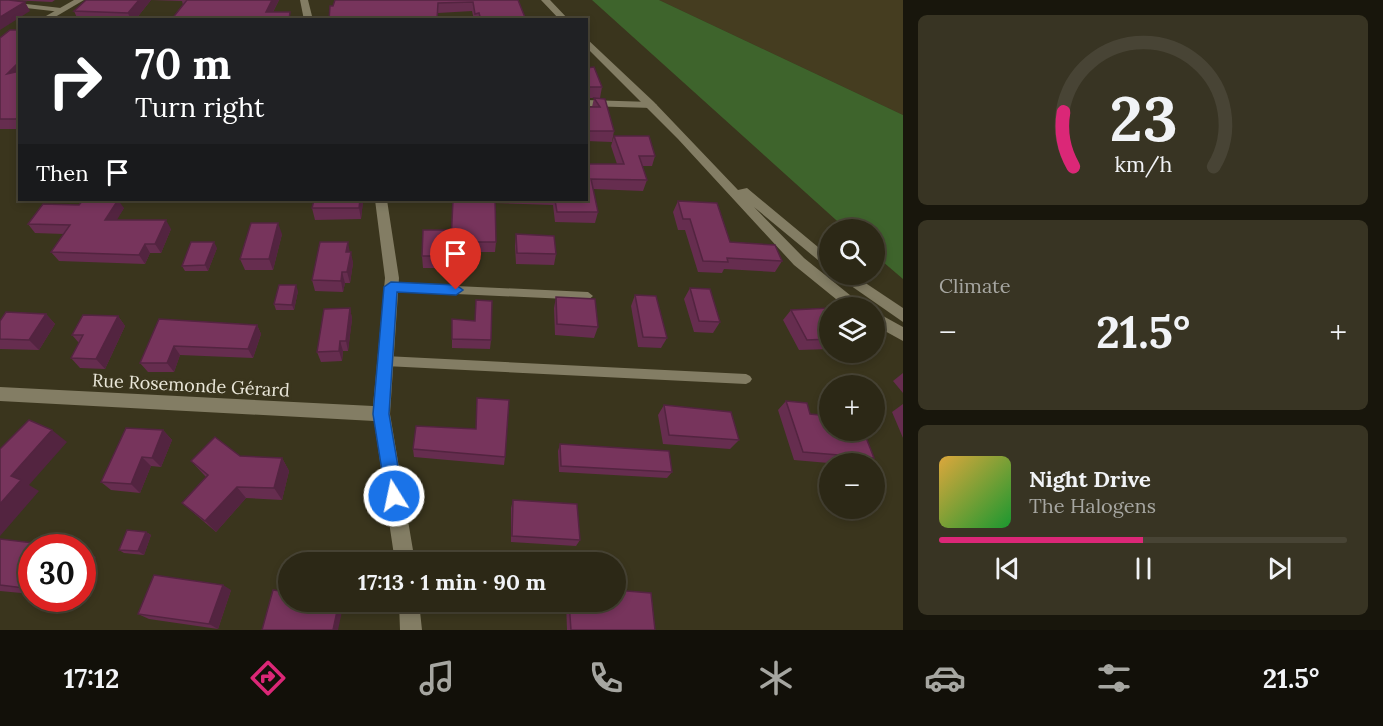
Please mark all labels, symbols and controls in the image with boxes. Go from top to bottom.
text: 70 m [135,37,231,91]
icon: right [36,42,114,120]
text: 23 [1109,78,1177,158]
text: Turn right [135,90,264,124]
text: km/h [1114,150,1172,178]
icon: arrive [101,156,134,189]
text: Then [36,159,89,187]
map controls [819,219,885,519]
button: search [819,219,885,285]
pin [430,228,481,290]
icon: arrive [439,237,472,270]
text: Climate [939,273,1011,298]
button: layers [819,297,885,363]
text: 21.5° [1096,303,1190,360]
text: − [939,311,957,353]
text: + [1329,311,1347,353]
street label: Rue Rosemonde Gérard [92,368,291,402]
button: + [819,375,885,441]
button: − [819,453,885,519]
position arrow [362,464,426,528]
text: Night Drive [1029,465,1151,493]
text: The Halogens [1029,493,1156,518]
speed limit sign: 30 [18,534,96,612]
icon: previous [991,552,1024,585]
icon: pause [1127,552,1160,585]
icon: next [1263,552,1296,585]
text: 17:13 · 1 min · 90 m [358,568,546,596]
icon: directions [247,657,289,699]
icon: music [416,657,458,699]
icon: phone [585,657,627,699]
icon: climate [755,657,797,699]
icon: car [924,657,966,699]
icon: filters [1093,657,1135,699]
text: 17:12 [64,661,119,695]
text: 21.5° [1263,661,1319,695]

